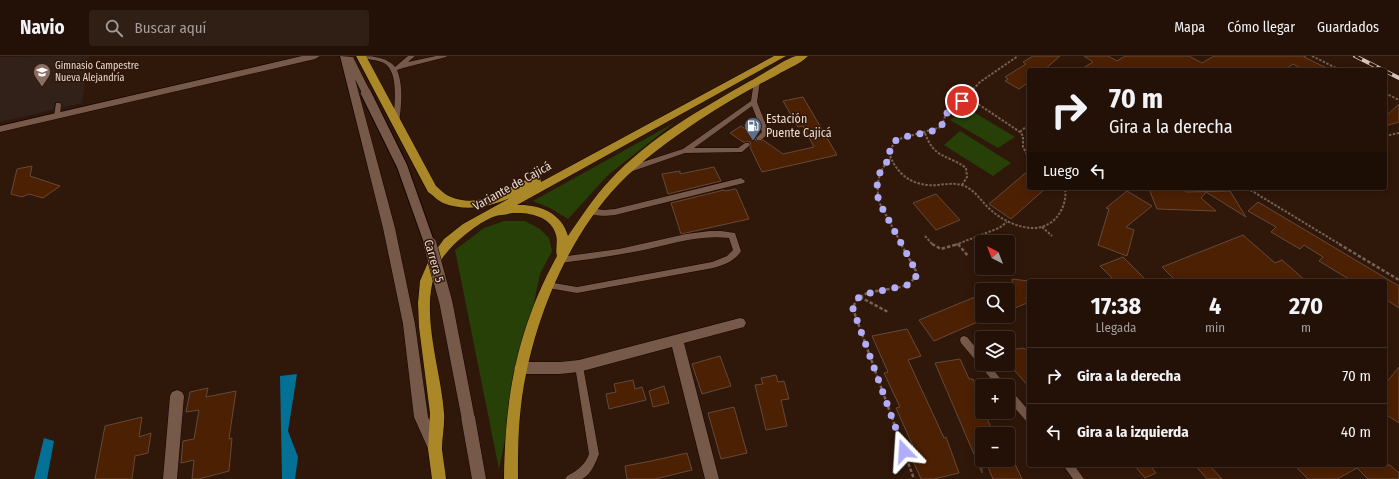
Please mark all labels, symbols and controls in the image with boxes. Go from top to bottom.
search box [89,10,369,46]
text: Navio [20,16,65,39]
icon: search [103,17,125,39]
text: Buscar aquí [135,19,206,37]
text: Mapa [1174,19,1205,36]
text: Cómo llegar [1227,19,1295,36]
text: Guardados [1317,19,1379,36]
place label: Gimnasio Campestre Nueva Alejandría [55,60,139,84]
school or university icon: Gimnasio Campestre Nueva Alejandría [32,62,52,87]
text: 70 m [1109,82,1163,115]
pin [945,84,979,118]
icon: right [1043,84,1095,136]
icon: arrive [951,90,973,112]
place label: Estación Puente Cajicá [766,112,832,140]
fuel station icon: Estación Puente Cajicá [743,116,763,141]
text: Gira a la derecha [1109,116,1233,138]
street label: Variante de Cajicá [470,159,554,213]
icon: left [1087,160,1109,182]
text: Luego [1043,162,1079,180]
north arrow [975,235,1015,275]
map controls [975,235,1015,467]
street label: Carrera 5 [421,238,447,284]
button: search [975,283,1015,323]
text: 17:38 [1091,292,1141,320]
text: 4 [1209,292,1221,320]
text: 270 [1289,292,1323,320]
text: Llegada [1096,320,1136,335]
text: min [1205,320,1225,335]
text: m [1301,320,1311,335]
button: layers [975,331,1015,371]
icon: right [1043,365,1065,387]
text: Gira a la derecha [1077,367,1181,385]
text: 70 m [1342,367,1371,385]
button: + [975,379,1015,419]
icon: left [1043,421,1065,443]
text: Gira a la izquierda [1077,423,1189,441]
text: 40 m [1341,423,1371,441]
button: − [975,427,1015,467]
position arrow [883,430,925,472]

